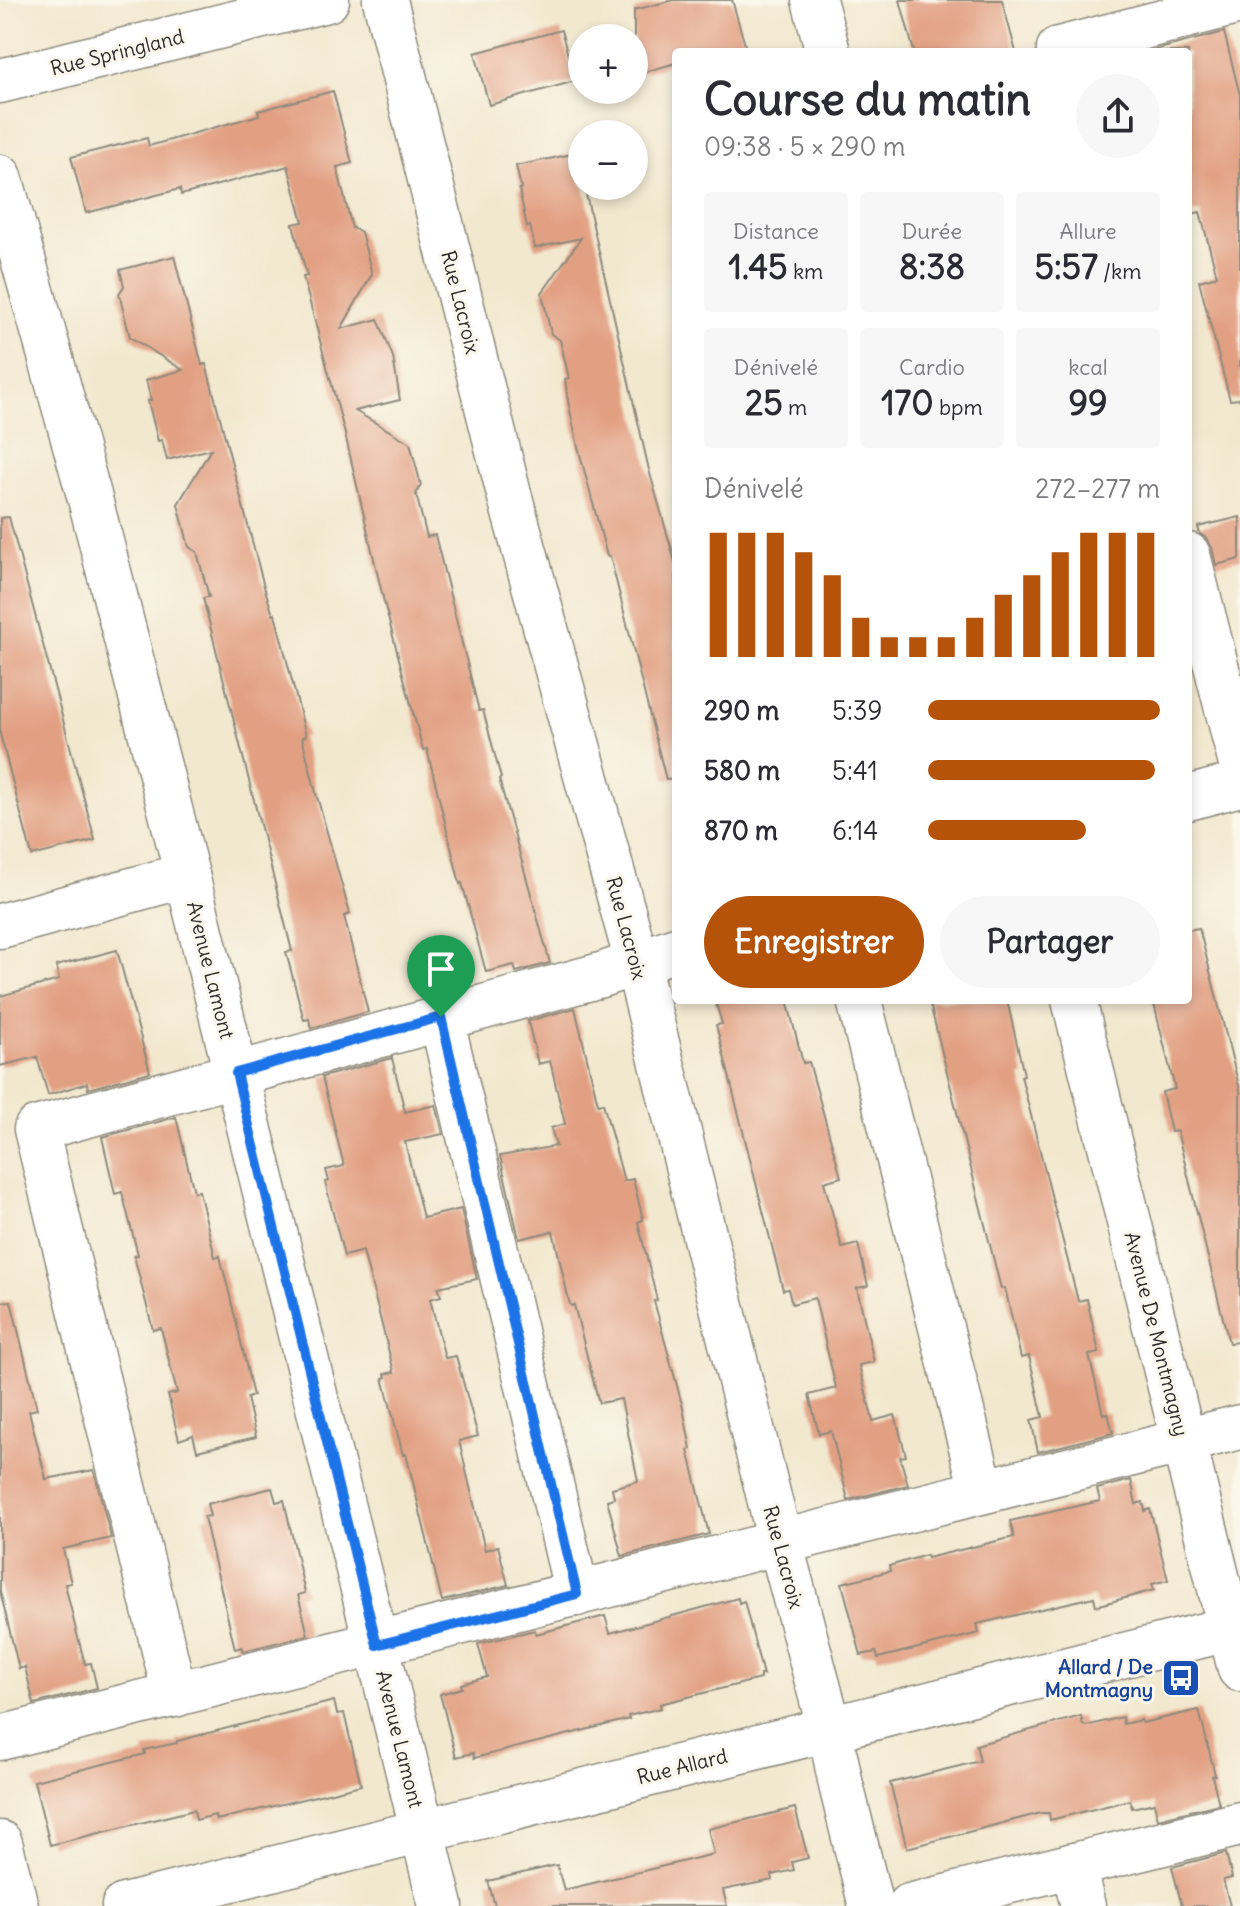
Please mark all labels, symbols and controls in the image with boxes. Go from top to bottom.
street label: Rue Springland [48,23,187,81]
map controls [568,24,648,200]
button: + [568,24,648,104]
text: Course du matin [704,72,1031,127]
button: share [1076,74,1160,158]
button: − [568,120,648,200]
text: 09:38 · 5 × 290 m [704,130,906,163]
text: Distance [733,217,819,245]
text: Durée [902,217,962,245]
text: Allure [1059,217,1117,245]
text: 1.45 [729,245,788,288]
text: 8:38 [899,245,965,288]
text: 5:57 [1034,245,1098,288]
street label: Rue Lacroix [436,248,486,356]
text: km [788,257,823,285]
text: /km [1098,257,1142,285]
text: Dénivelé [734,353,818,381]
text: Cardio [899,353,965,381]
text: kcal [1068,353,1108,381]
text: 25 [745,381,783,424]
text: 170 [881,381,934,424]
text: 99 [1068,381,1108,424]
text: m [783,393,807,421]
text: bpm [934,393,983,421]
text: Dénivelé [704,472,804,505]
text: 272–277 m [1035,472,1160,505]
text: 290 m [704,694,779,727]
text: 5:39 [832,694,883,727]
text: 580 m [704,754,780,787]
text: 5:41 [832,754,878,787]
text: 870 m [704,814,778,847]
text: 6:14 [832,814,878,847]
street label: Rue Lacroix [601,874,653,982]
button: Enregistrer [704,896,924,988]
button: Partager [940,896,1160,988]
street label: Avenue Lamont [182,899,240,1042]
pin [407,935,475,1017]
icon: arrive [419,947,463,991]
street label: Avenue De Montmagny [1119,1229,1195,1439]
street label: Rue Lacroix [758,1503,810,1611]
place label: Allard / De Montmagny [1045,1654,1153,1702]
bus stop icon: Allard / De Montmagny [1160,1657,1202,1699]
street label: Avenue Lamont [371,1668,429,1811]
street label: Rue Allard [634,1743,730,1789]

